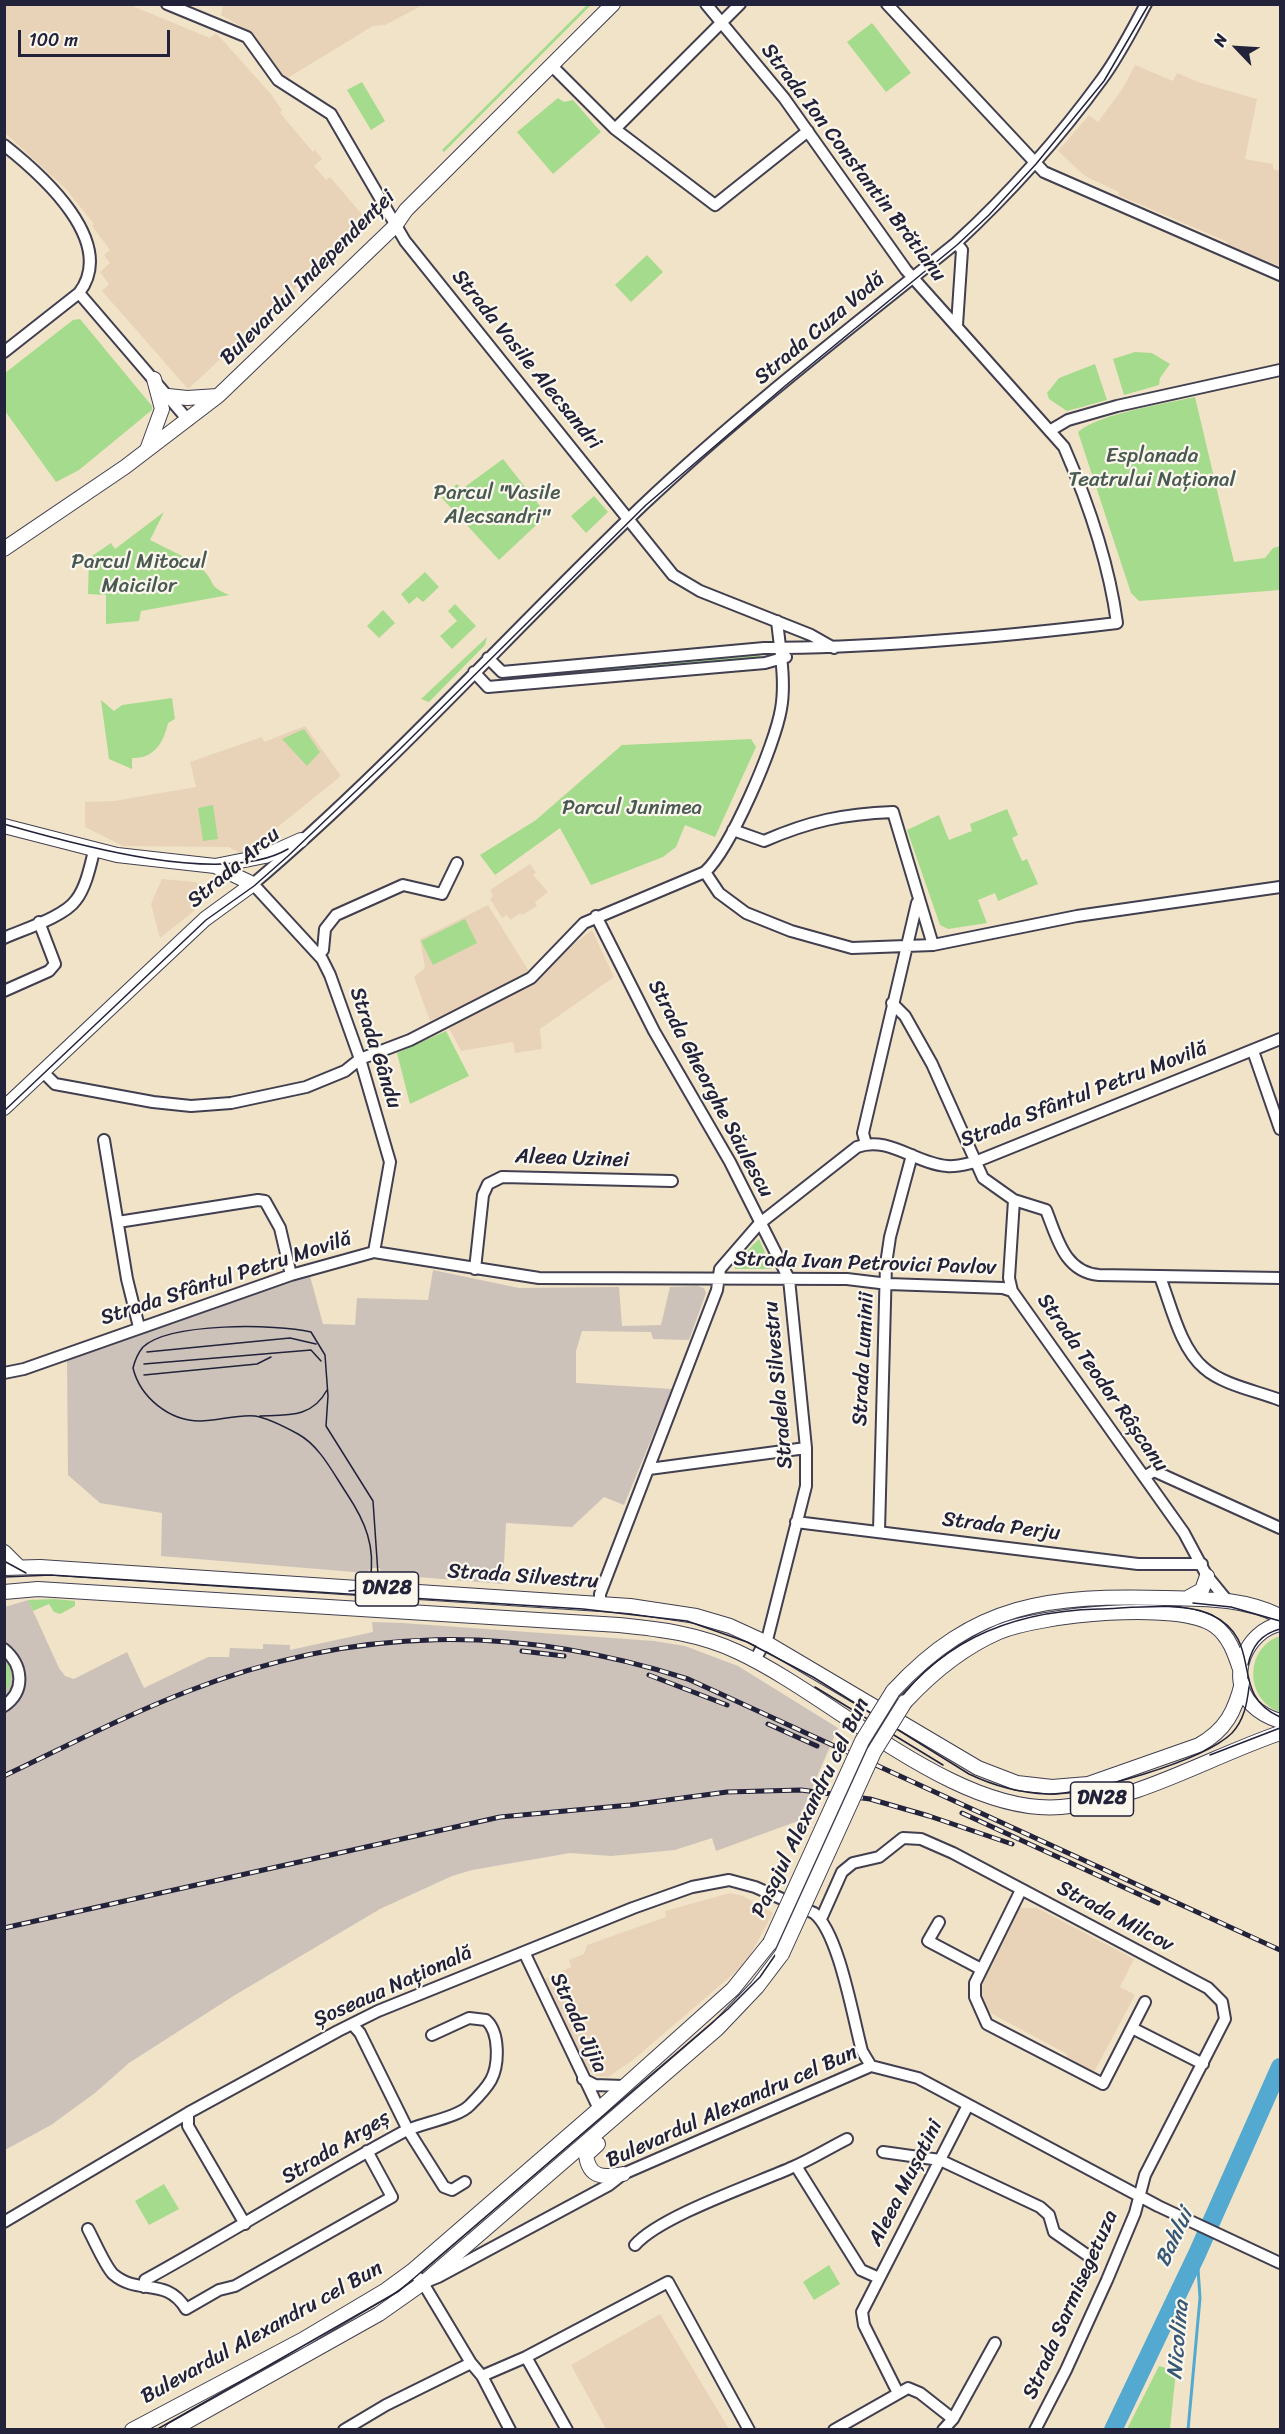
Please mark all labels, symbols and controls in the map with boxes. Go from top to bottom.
scale bar [21,18,172,56]
north arrow [1207,18,1267,78]
text: 100 m [29,24,78,56]
text: N [1205,29,1236,51]
street label: Strada Ion Constantin Brătianu [755,39,951,287]
street label: Bulevardul Independenței [215,185,401,371]
street label: Strada Vasile Alecsandri [446,265,606,455]
street label: Strada Cuza Vodă [750,267,890,391]
park label: Esplanada Teatrului Național [1069,444,1235,494]
park label: Parcul "Vasile Alecsandri" [434,481,560,531]
park label: Parcul Mitocul Maicilor [71,550,207,600]
park label: Parcul Junimea [562,796,702,822]
street label: Strada Arcu [183,822,285,914]
street label: Strada Gheorghe Săulescu [642,976,778,1202]
street label: Strada Gându [344,984,406,1112]
street label: Strada Sfântul Petru Movilă [957,1036,1211,1154]
street label: Aleea Uzinei [515,1144,629,1174]
street label: Strada Sfântul Petru Movilă [98,1227,354,1331]
street label: Strada Ivan Petrovici Pavlov [733,1247,997,1281]
street label: Strada Teodor Râșcanu [1031,1289,1173,1477]
street label: Strada Luminii [848,1291,880,1427]
street label: Stradela Silvestru [759,1300,799,1470]
street label: Strada Perju [940,1507,1062,1547]
street label: Strada Silvestru [446,1559,600,1595]
road number: DN28 [356,1572,418,1606]
street label: Pasajul Alexandru cel Bun [747,1694,875,1922]
road number: DN28 [1070,1782,1134,1816]
street label: Strada Milcov [1052,1876,1178,1958]
street label: Șoseaua Națională [310,1941,476,2033]
street label: Strada Jijia [544,1969,612,2077]
street label: Bulevardul Alexandru cel Bun [603,2040,861,2174]
street label: Strada Argeș [277,2106,395,2190]
street label: Aleea Mușatini [863,2116,949,2250]
water label: Bahlui [1150,2205,1200,2271]
street label: Strada Sarmisegetuza [1018,2207,1124,2403]
street label: Bulevardul Alexandru cel Bun [137,2256,387,2410]
water label: Nicolina [1162,2300,1196,2380]

